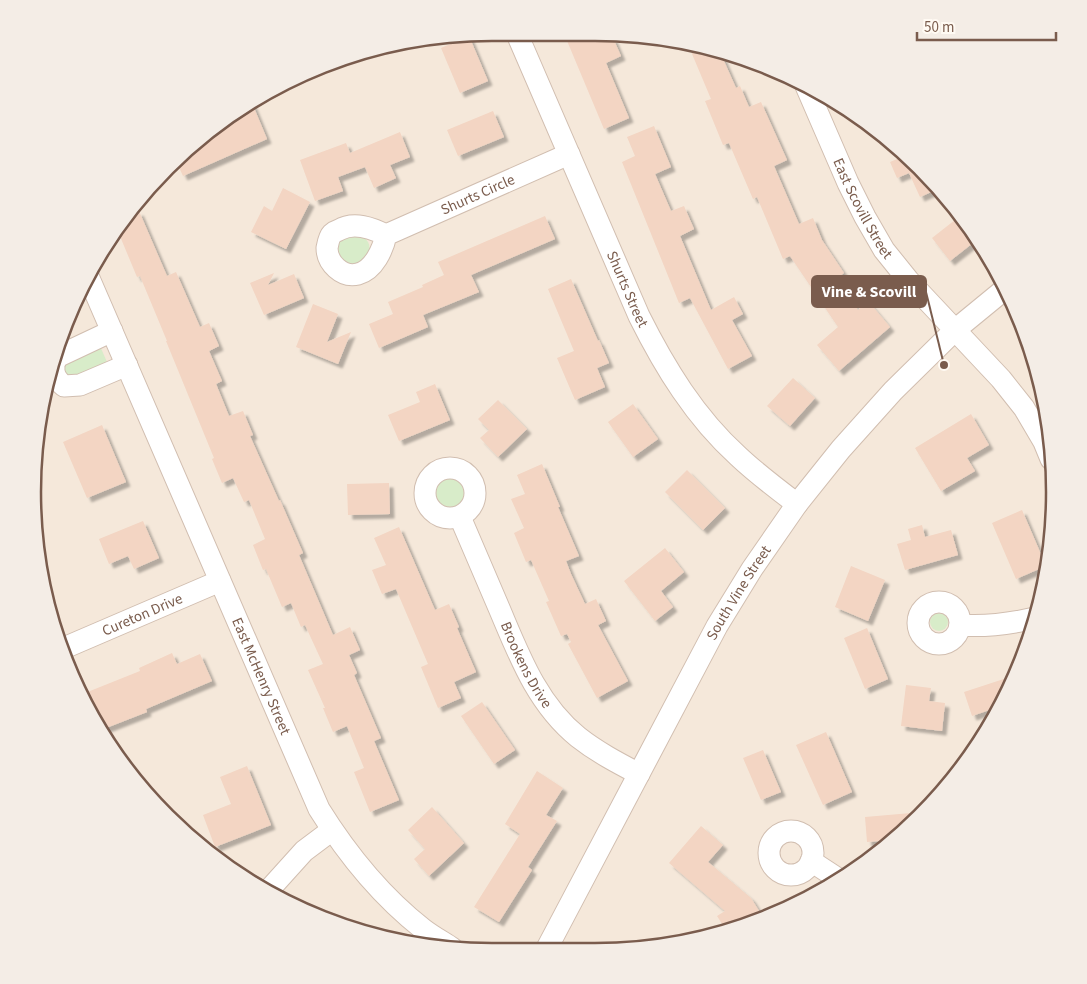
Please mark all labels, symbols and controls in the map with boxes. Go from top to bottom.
scale bar [917,10,1056,42]
text: 50 m [924,17,954,38]
street label: East Scovill Street [827,155,897,264]
street label: Shurts Circle [437,169,518,221]
street label: Shurts Street [601,248,653,331]
callout: Vine & Scovill [812,276,926,307]
text: Vine & Scovill [821,281,917,303]
street label: South Vine Street [701,541,776,644]
street label: Cureton Drive [99,588,186,641]
street label: East McHenry Street [226,614,296,738]
street label: Brookens Drive [495,618,557,713]

